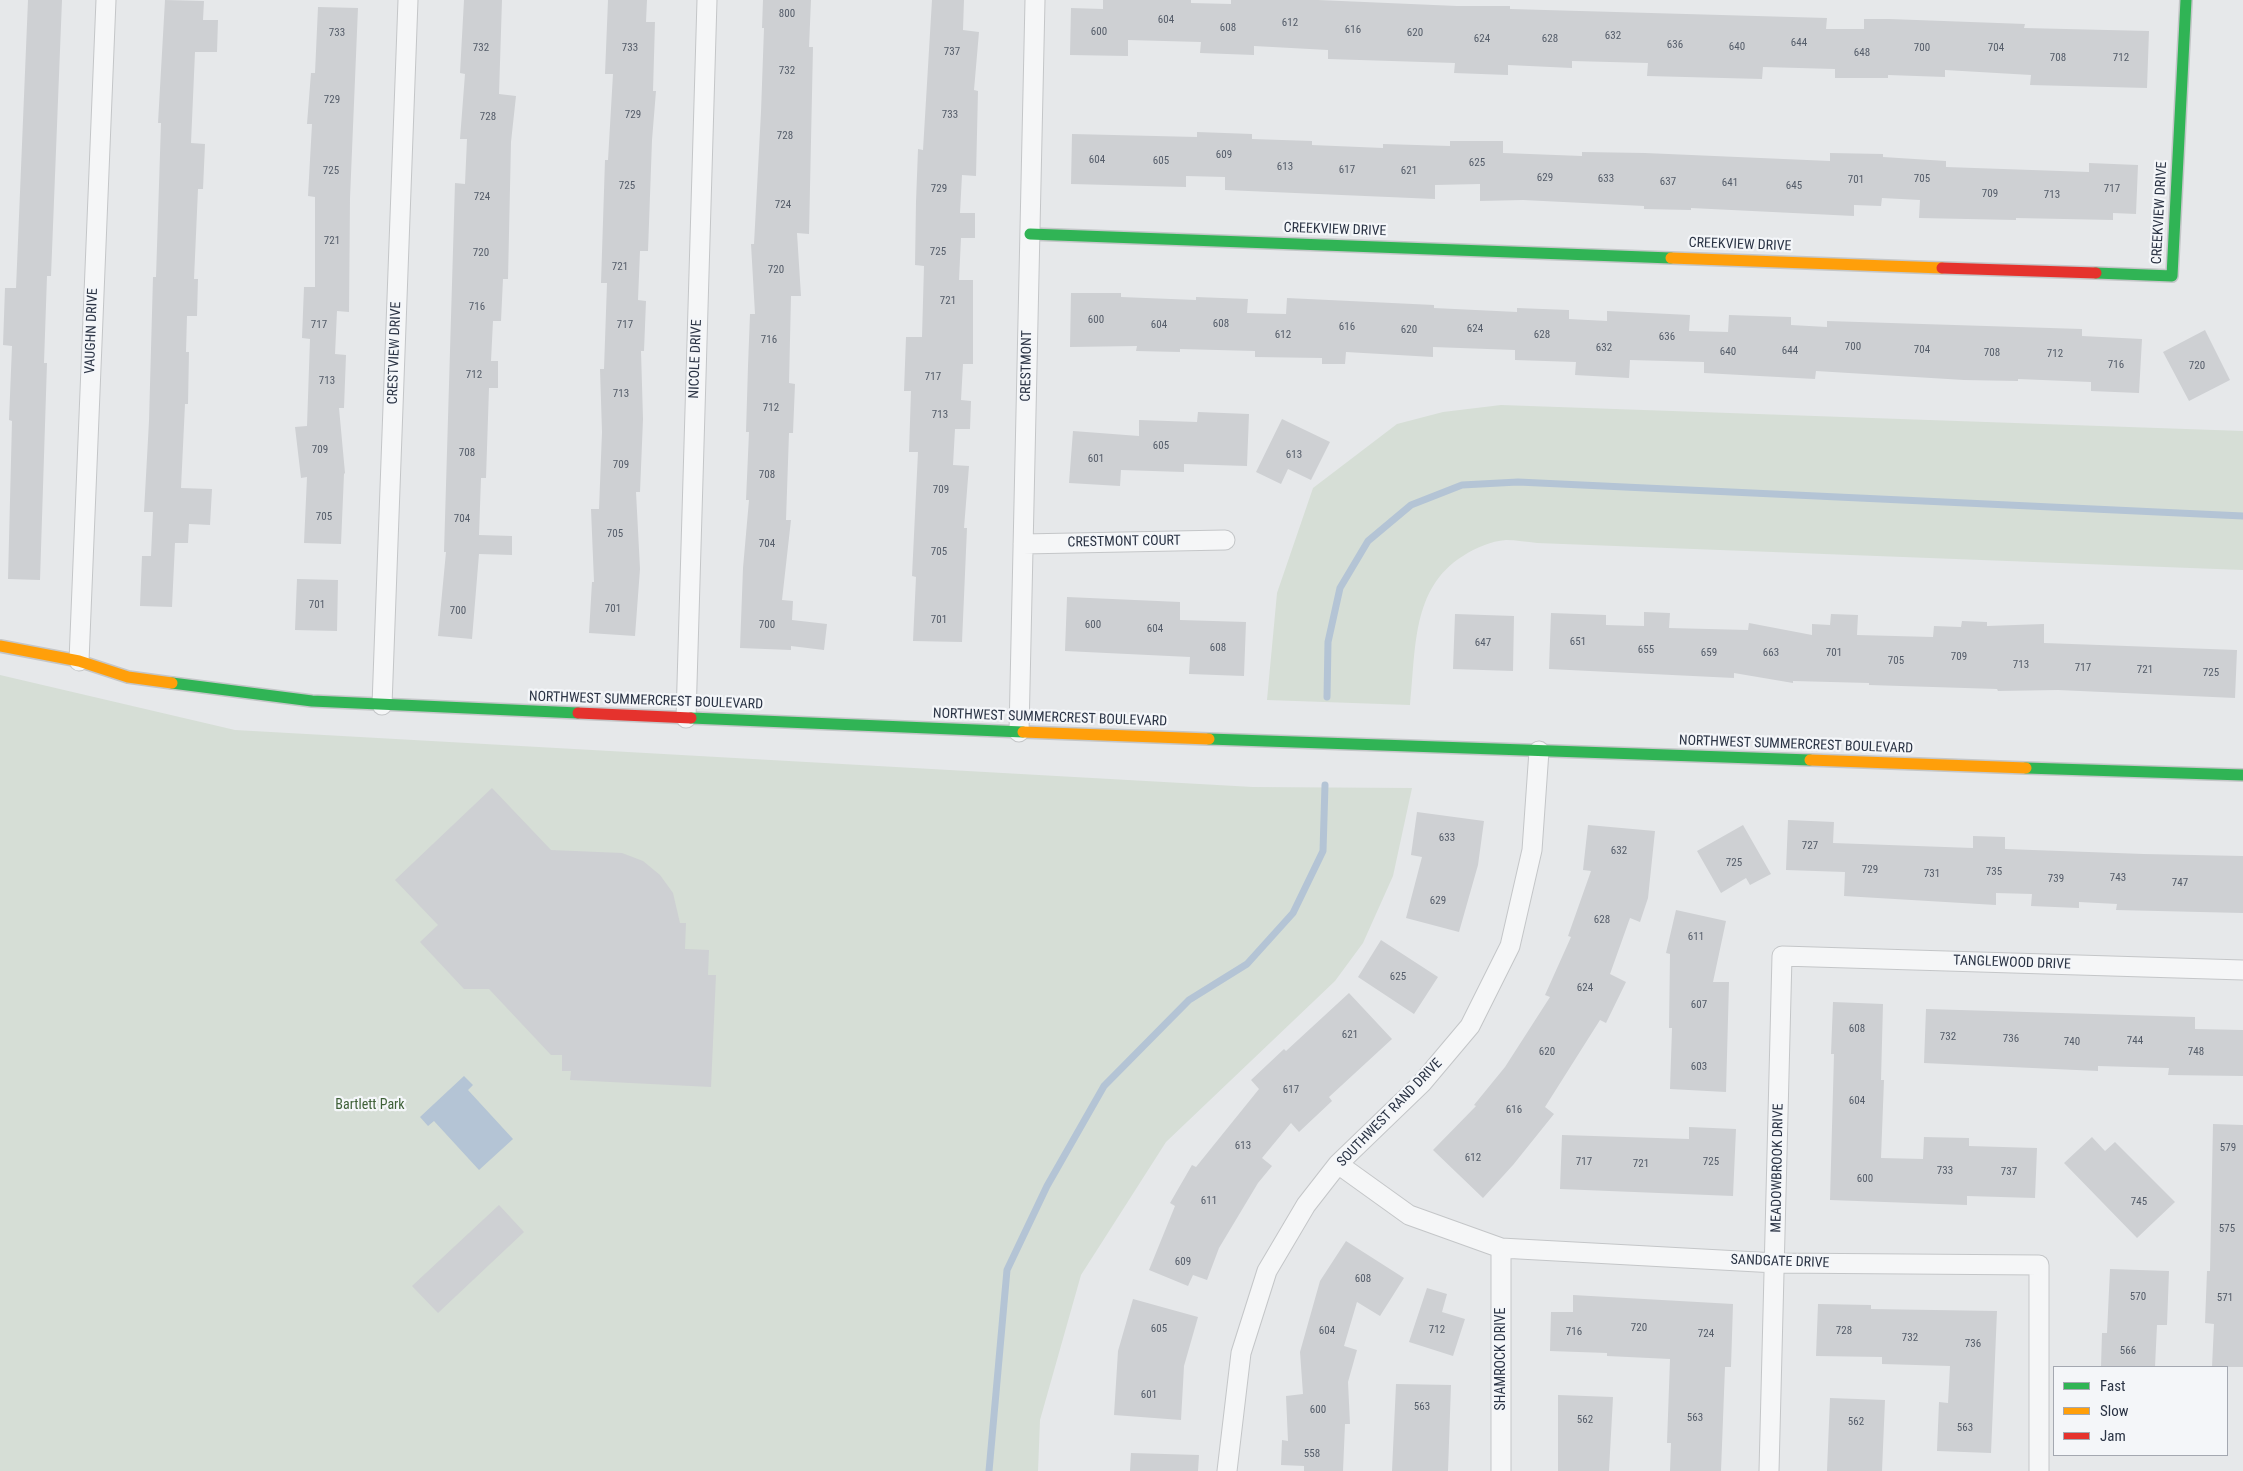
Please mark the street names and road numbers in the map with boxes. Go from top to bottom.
street label: CREEKVIEW DRIVE [2149,161,2171,265]
street label: CREEKVIEW DRIVE [1283,220,1387,240]
street label: CREEKVIEW DRIVE [1688,235,1792,255]
street label: VAUGHN DRIVE [82,288,102,374]
street label: CRESTVIEW DRIVE [385,301,405,405]
street label: NICOLE DRIVE [686,319,706,399]
street label: CRESTMONT [1018,330,1036,402]
street label: CRESTMONT COURT [1067,533,1181,551]
street label: NORTHWEST SUMMERCREST BOULEVARD [529,689,763,713]
street label: NORTHWEST SUMMERCREST BOULEVARD [933,706,1167,730]
street label: NORTHWEST SUMMERCREST BOULEVARD [1679,733,1913,757]
street label: TANGLEWOOD DRIVE [1953,953,2071,973]
street label: SOUTHWEST RAND DRIVE [1334,1055,1446,1171]
street label: MEADOWBROOK DRIVE [1768,1103,1788,1233]
street label: SANDGATE DRIVE [1730,1252,1830,1272]
street label: SHAMROCK DRIVE [1493,1307,1509,1411]

